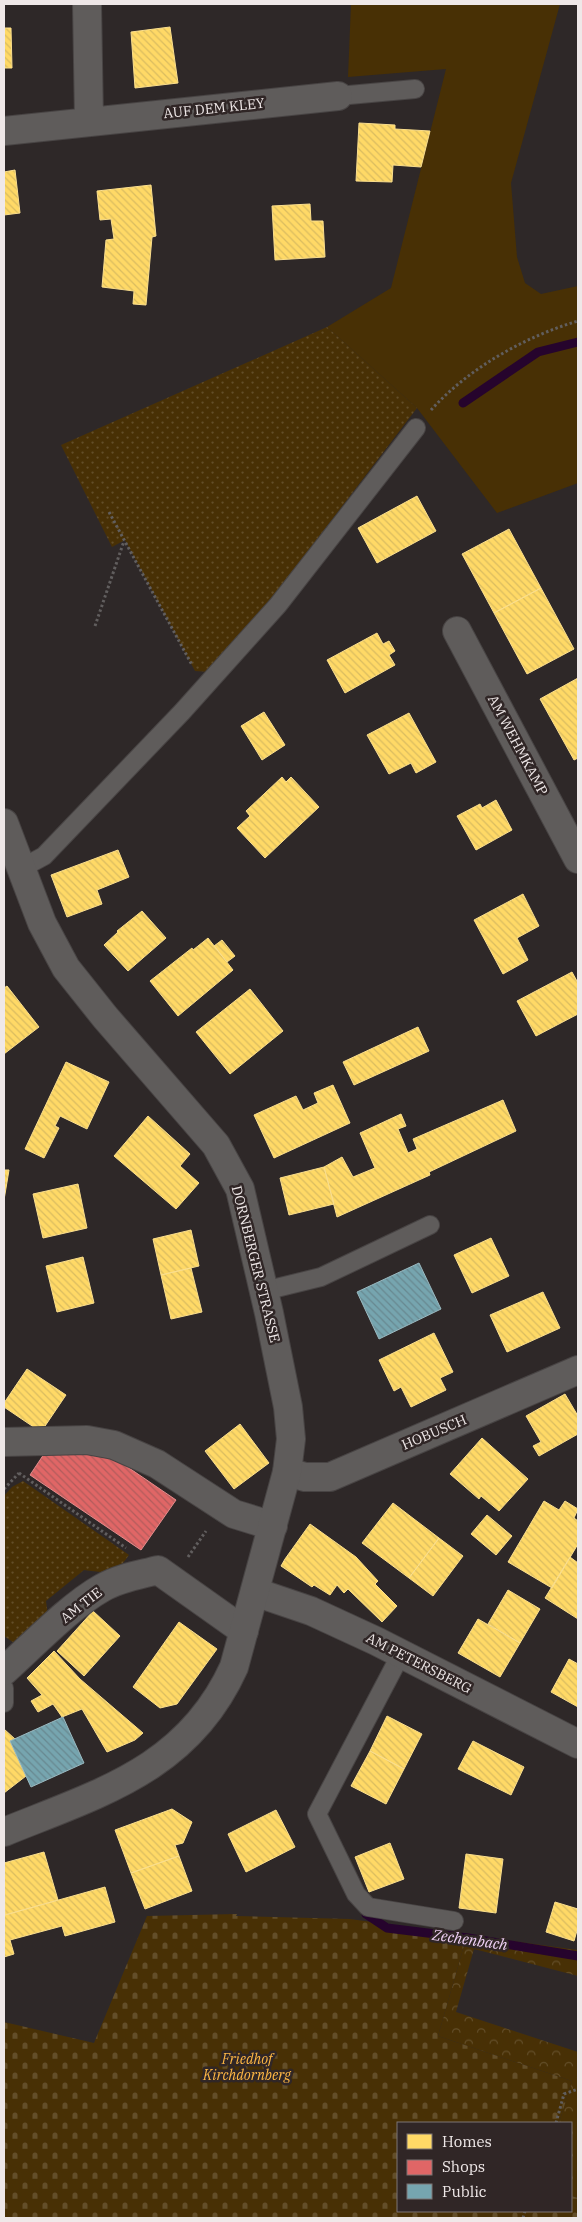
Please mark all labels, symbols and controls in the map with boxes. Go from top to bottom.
street label: AUF DEM KLEY [163,94,266,122]
street label: AM WEHMKAMP [484,692,552,799]
street label: DORNBERGER STRASSE [228,1184,284,1344]
street label: HOBUSCH [399,1410,469,1454]
street label: AM TIE [57,1583,105,1627]
street label: AM PETERSBERG [363,1629,475,1697]
water label: Zechenbach [430,1925,510,1954]
park label: Friedhof Kirchdornberg [202,2050,291,2084]
legend [397,2122,572,2212]
text: Homes [442,2132,492,2151]
text: Shops [442,2157,485,2176]
text: Public [442,2182,487,2201]

